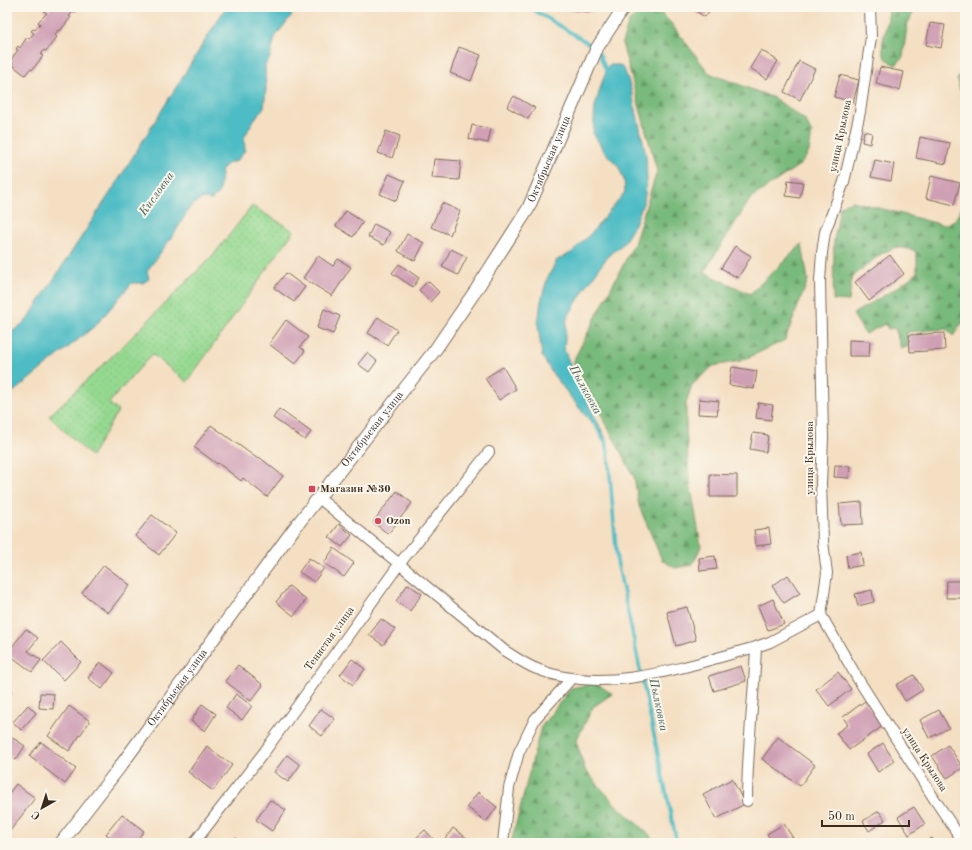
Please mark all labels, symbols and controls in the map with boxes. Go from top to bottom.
street label: улица Крылова [828,98,854,173]
street label: Октябрьская улица [526,114,573,204]
water label: Кисловка [137,170,177,219]
water label: Пылковка [566,363,604,417]
street label: Октябрьская улица [339,389,406,469]
street label: улица Крылова [805,420,816,495]
marker: Магазин №30 [307,484,317,494]
place label: Магазин №30 [320,484,391,495]
marker: Ozon [373,516,383,526]
place label: Ozon [386,516,411,527]
street label: Тенистая улица [303,604,357,673]
street label: Октябрьская улица [146,647,210,729]
water label: Пылковка [646,676,670,733]
street label: улица Крылова [899,726,949,794]
north arrow [22,788,62,828]
scale bar [822,802,909,828]
text: С [30,808,43,821]
text: 50 m [828,810,855,823]

